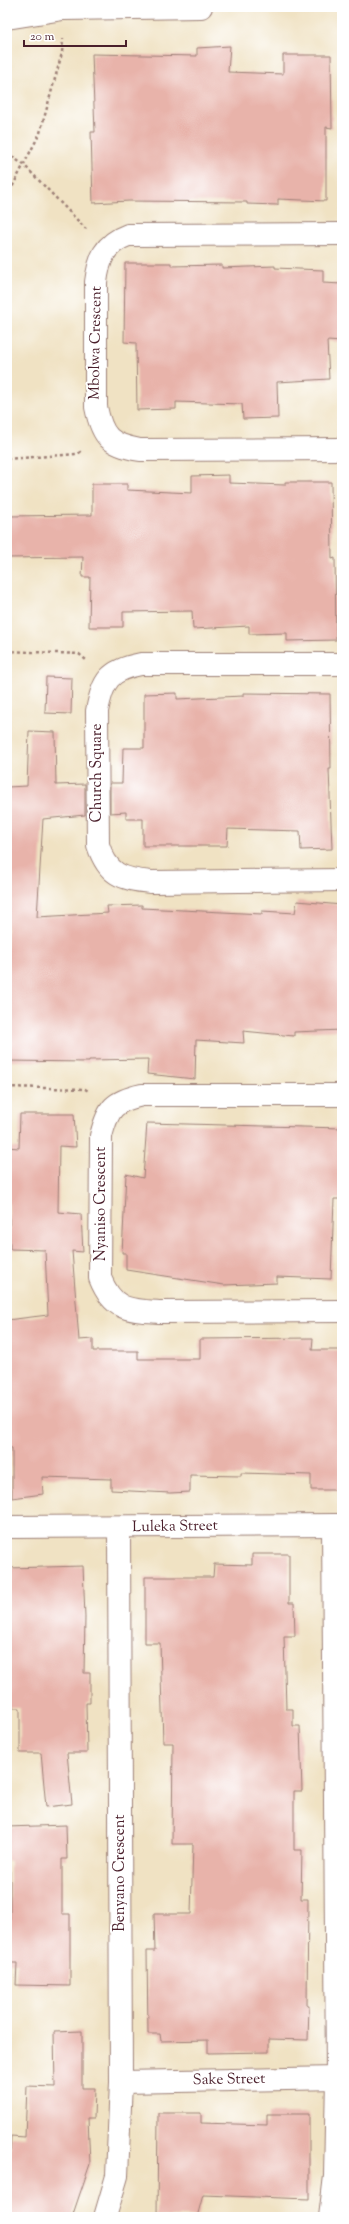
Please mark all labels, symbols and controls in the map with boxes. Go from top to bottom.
scale bar [24,22,126,48]
text: 20 m [30,28,55,46]
street label: Mbolwa Crescent [85,286,107,400]
street label: Church Square [87,724,108,822]
street label: Nyaniso Crescent [91,1147,112,1261]
street label: Luleka Street [132,1516,218,1538]
street label: Benyano Crescent [110,1814,131,1932]
street label: Sake Street [192,2069,266,2091]

